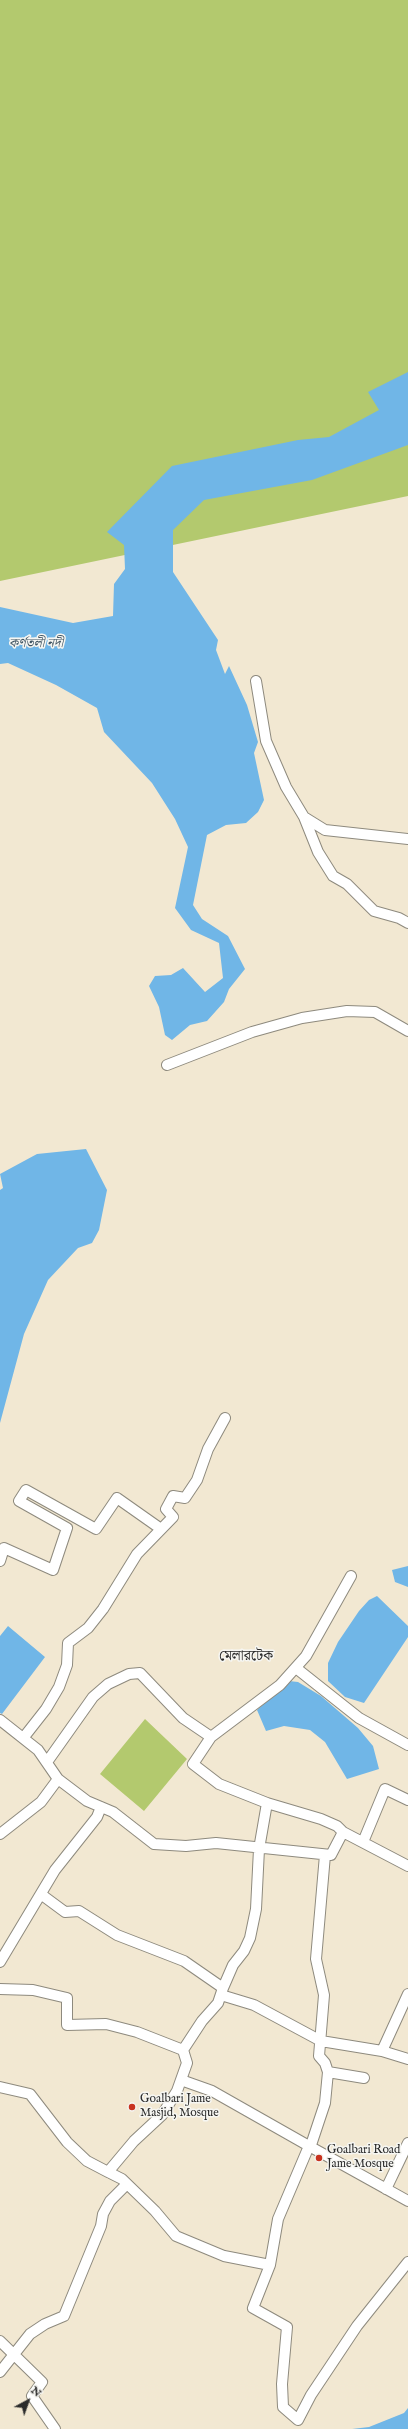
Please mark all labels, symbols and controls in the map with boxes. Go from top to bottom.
water label: কর্ণতলী নদী [9,636,63,652]
district label: মেলারটেক [219,1649,273,1665]
place label: Goalbari Jame Masjid, Mosque [140,2093,219,2121]
marker: Goalbari Jame Masjid, Mosque [127,2102,137,2112]
place label: Goalbari Road Jame Mosque [327,2144,400,2172]
marker: Goalbari Road Jame Mosque [314,2153,324,2163]
north arrow [8,2381,48,2421]
text: N [28,2384,44,2400]

